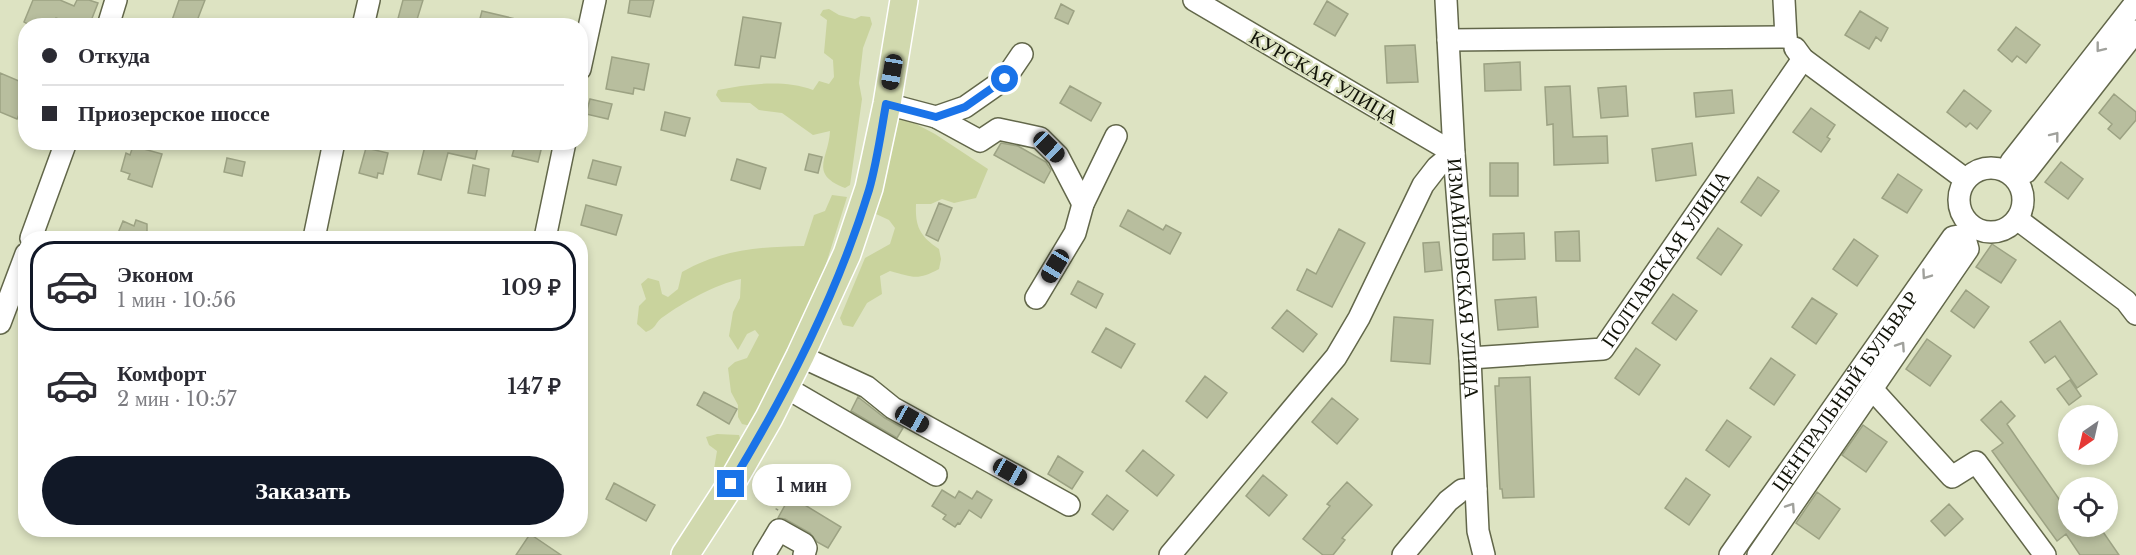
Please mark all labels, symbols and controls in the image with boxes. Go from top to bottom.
street label: КУРСКАЯ УЛИЦА [1245,25,1403,130]
one-way arrow [2096,41,2107,52]
text: Откуда [78,42,150,69]
car [880,53,904,91]
route start [991,65,1018,92]
text: Приозерское шоссе [78,100,270,127]
car [1030,128,1068,166]
one-way arrow [2047,132,2058,143]
street label: ИЗМАЙЛОВСКАЯ УЛИЦА [1442,157,1484,400]
street label: ПОЛТАВСКАЯ УЛИЦА [1596,165,1735,352]
car [1038,246,1072,286]
icon: car [45,259,99,313]
text: Эконом [117,261,194,288]
one-way arrow [1922,269,1933,280]
text: 109 ₽ [502,274,561,301]
street label: ЦЕНТРАЛЬНЫЙ БУЛЬВАР [1766,287,1923,496]
text: 1 мин · 10:56 [117,288,236,312]
one-way arrow [1894,341,1905,352]
icon: car [45,358,99,412]
text: Комфорт [117,360,206,387]
text: 147 ₽ [507,373,561,400]
text: 2 мин · 10:57 [117,387,237,411]
car [892,402,932,436]
north arrow [2058,405,2118,465]
map controls [2058,405,2118,537]
car [990,455,1030,489]
button: Заказать [42,456,564,525]
callout: 1 мин [752,463,851,505]
route end [717,470,744,497]
text: 1 мин [776,473,827,497]
button: locate [2058,477,2118,537]
one-way arrow [1784,502,1795,513]

